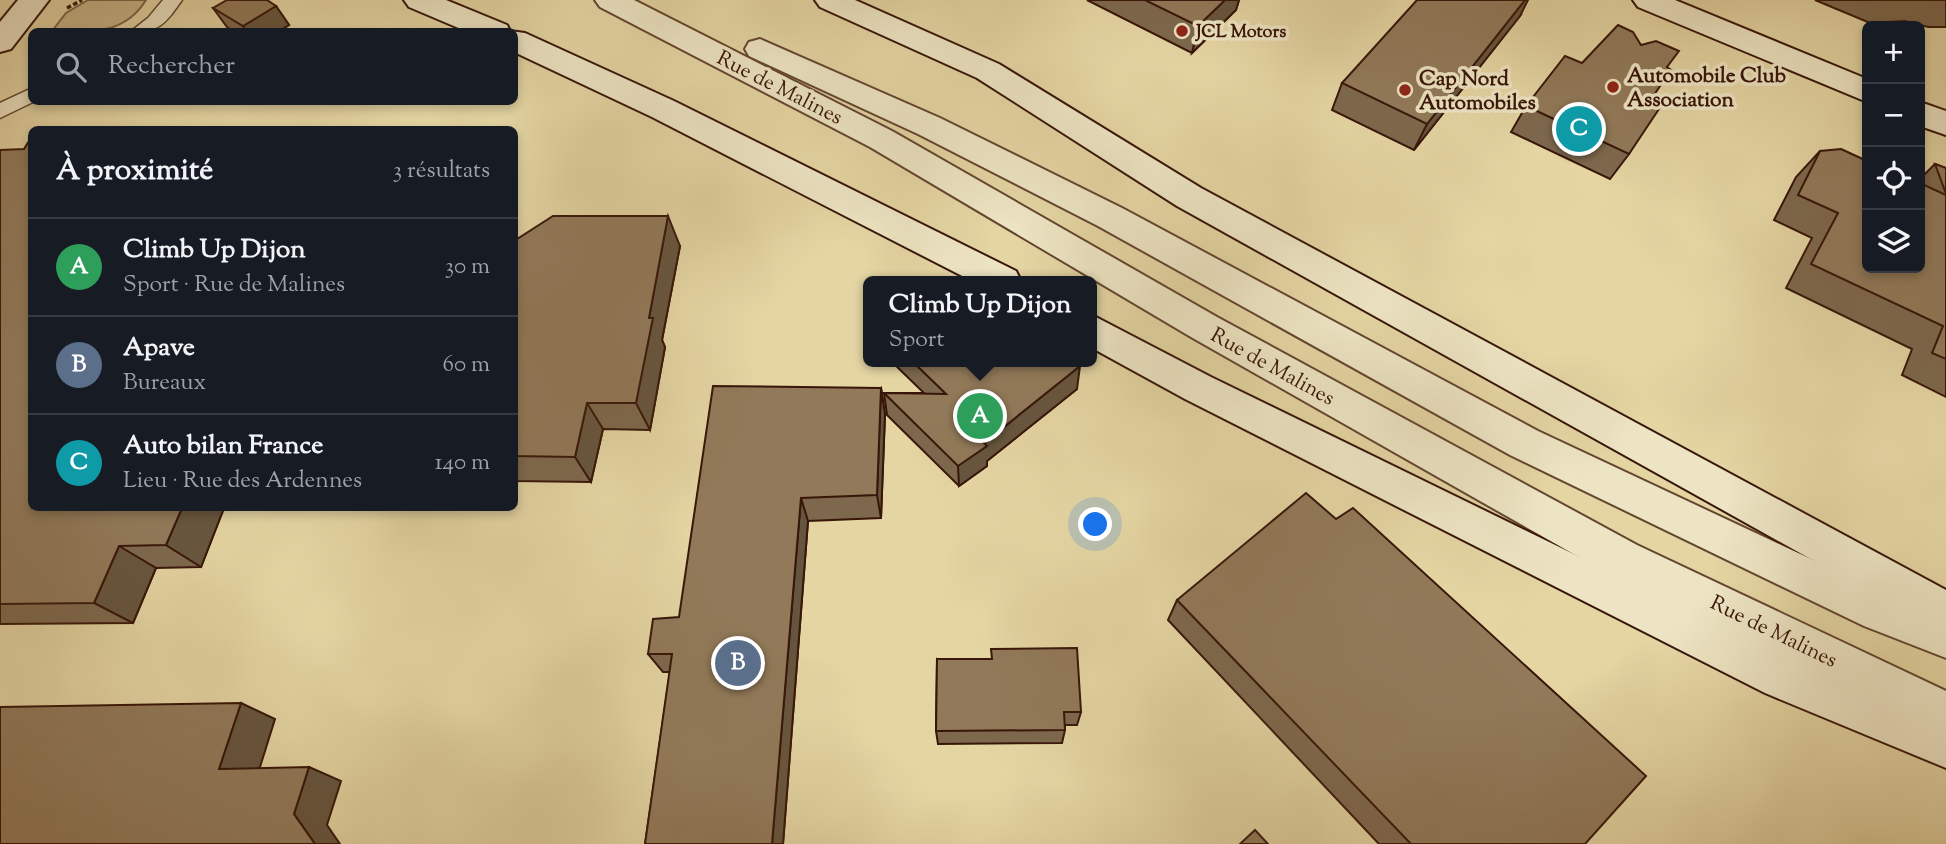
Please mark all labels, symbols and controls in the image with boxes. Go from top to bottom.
place label: JCL Motors [1194,20,1286,46]
map controls [1862,21,1925,273]
button: + [1862,21,1925,84]
marker: JCL Motors [1174,23,1190,39]
search box [28,28,518,105]
street label: Rue de Malines [711,44,847,133]
icon: search [52,48,90,86]
text: Rechercher [108,48,235,85]
place label: Automobile Club Association [1627,62,1786,116]
place label: Cap Nord Automobiles [1419,65,1536,119]
marker: Automobile Club Association [1605,79,1621,95]
marker: Cap Nord Automobiles [1397,82,1413,98]
button: − [1862,84,1925,147]
pin: C [1556,103,1602,155]
button: locate [1862,147,1925,210]
text: À proximité [56,150,213,193]
text: 3 résultats [393,155,490,188]
button: layers [1862,210,1925,273]
text: Climb Up Dijon [123,232,306,269]
text: A [70,251,88,284]
text: 30 m [445,251,490,284]
text: Sport · Rue de Malines [123,269,345,302]
popup [863,276,1097,367]
text: Climb Up Dijon [889,287,1071,324]
street label: Rue de Malines [1205,321,1340,414]
text: Sport [889,324,944,357]
text: Apave [123,330,195,367]
text: B [72,349,86,382]
text: 60 m [442,349,490,382]
text: Bureaux [123,367,206,400]
pin: A [957,390,1003,442]
text: Auto bilan France [123,428,323,465]
text: C [70,447,88,480]
text: 140 m [435,447,490,480]
text: Lieu · Rue des Ardennes [123,465,362,498]
your location [1078,507,1112,541]
street label: Rue de Malines [1705,589,1842,676]
pin: B [715,637,761,689]

